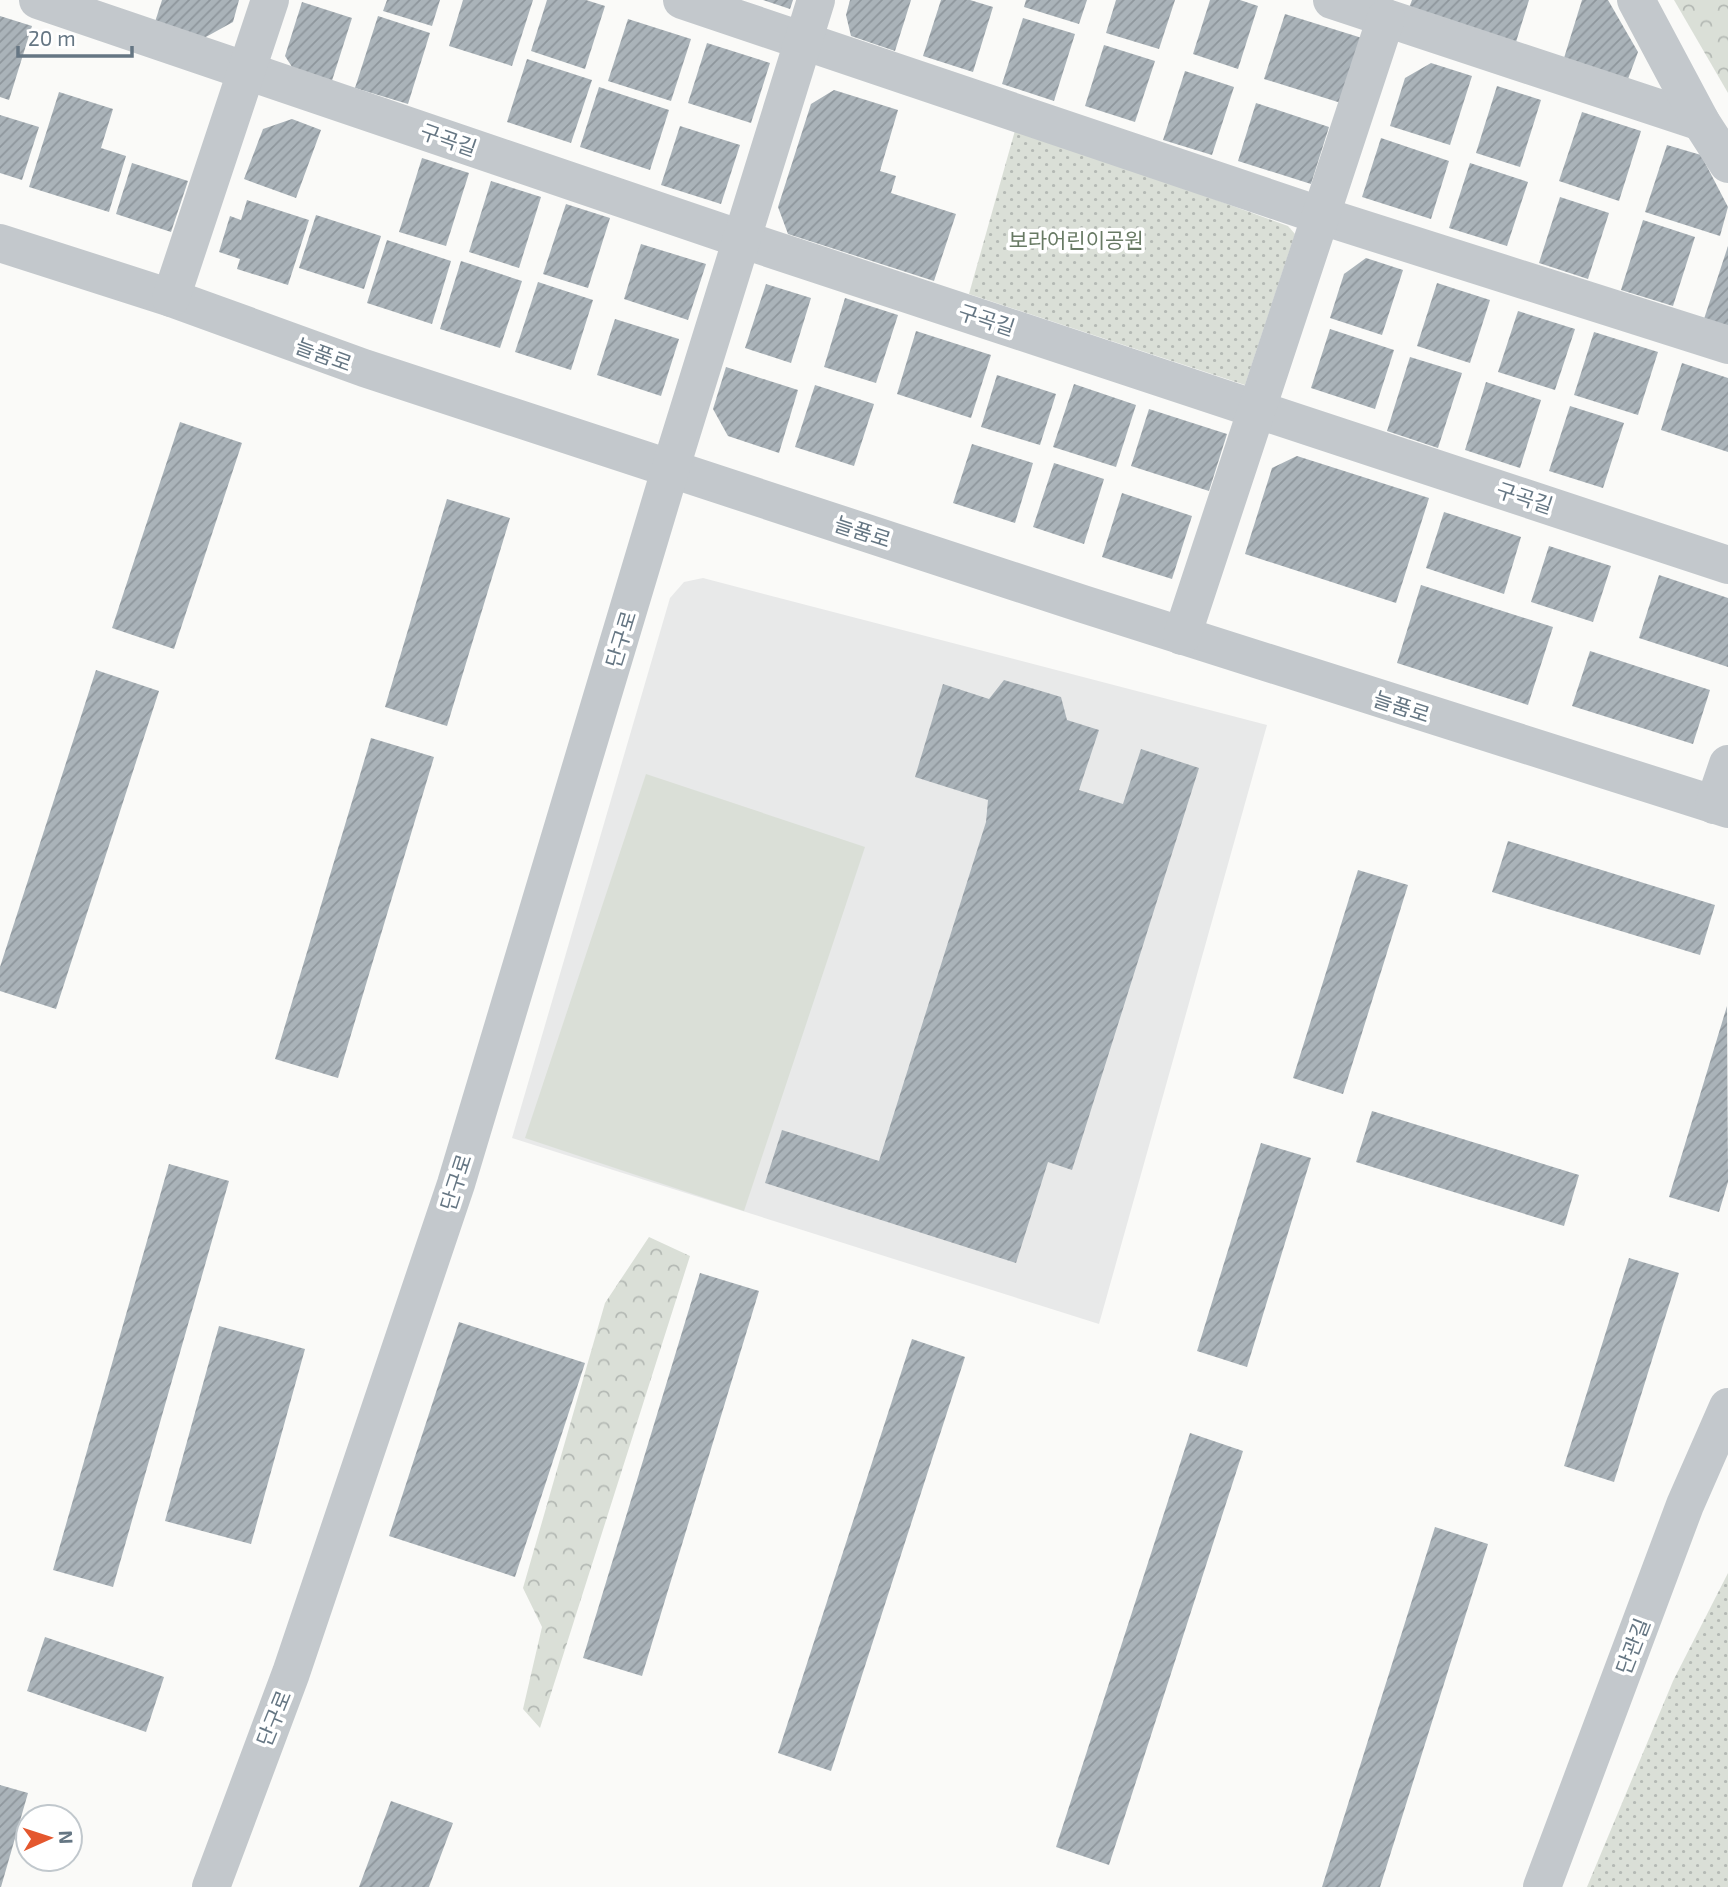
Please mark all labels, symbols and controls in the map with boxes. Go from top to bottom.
scale bar [18,14,131,58]
text: 20 m [28,25,76,50]
street label: 구곡길 [418,118,480,160]
park label: 보라어린이공원 [1008,227,1144,252]
street label: 구곡길 [956,298,1018,340]
street label: 늘품로 [292,332,356,376]
street label: 구곡길 [1494,476,1556,518]
street label: 늘품로 [832,510,894,552]
street label: 단구로 [600,608,640,670]
street label: 늘품로 [1371,685,1433,727]
street label: 단구로 [434,1151,476,1213]
street label: 단관길 [1610,1614,1654,1678]
street label: 단구로 [251,1686,295,1750]
north arrow [14,1803,84,1873]
text: N [55,1830,78,1845]

